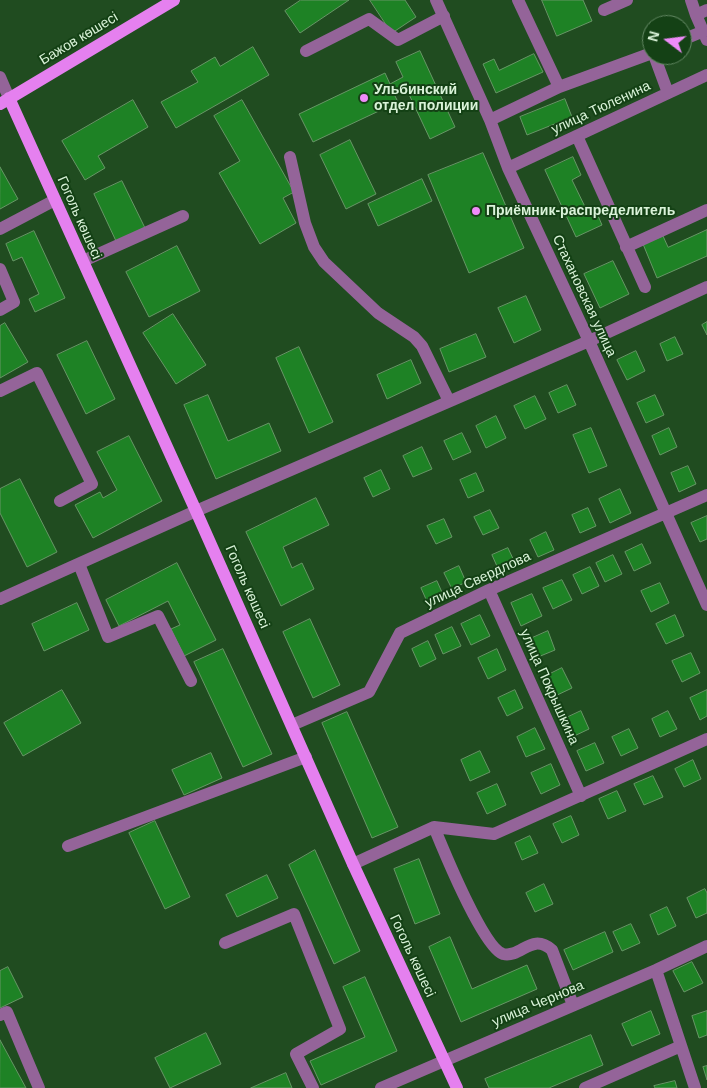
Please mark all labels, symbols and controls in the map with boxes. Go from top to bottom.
street label: Бажов көшесі [37,9,121,69]
north arrow [642,15,692,65]
text: N [644,29,663,43]
street label: улица Тюленина [549,78,653,138]
place label: Ульбинский отдел полиции [374,82,478,114]
marker: Ульбинский отдел полиции [358,92,370,104]
street label: Гоголь көшесі [53,174,105,262]
place label: Приёмник-распределитель [486,203,675,219]
marker: Приёмник-распределитель [470,205,482,217]
street label: Стахановская улица [548,232,620,360]
street label: Гоголь көшесі [221,543,273,631]
street label: улица Свердлова [423,548,533,612]
street label: улица Покрышкина [516,627,582,747]
street label: Гоголь көшесі [386,912,438,1000]
street label: улица Чернова [490,977,586,1031]

